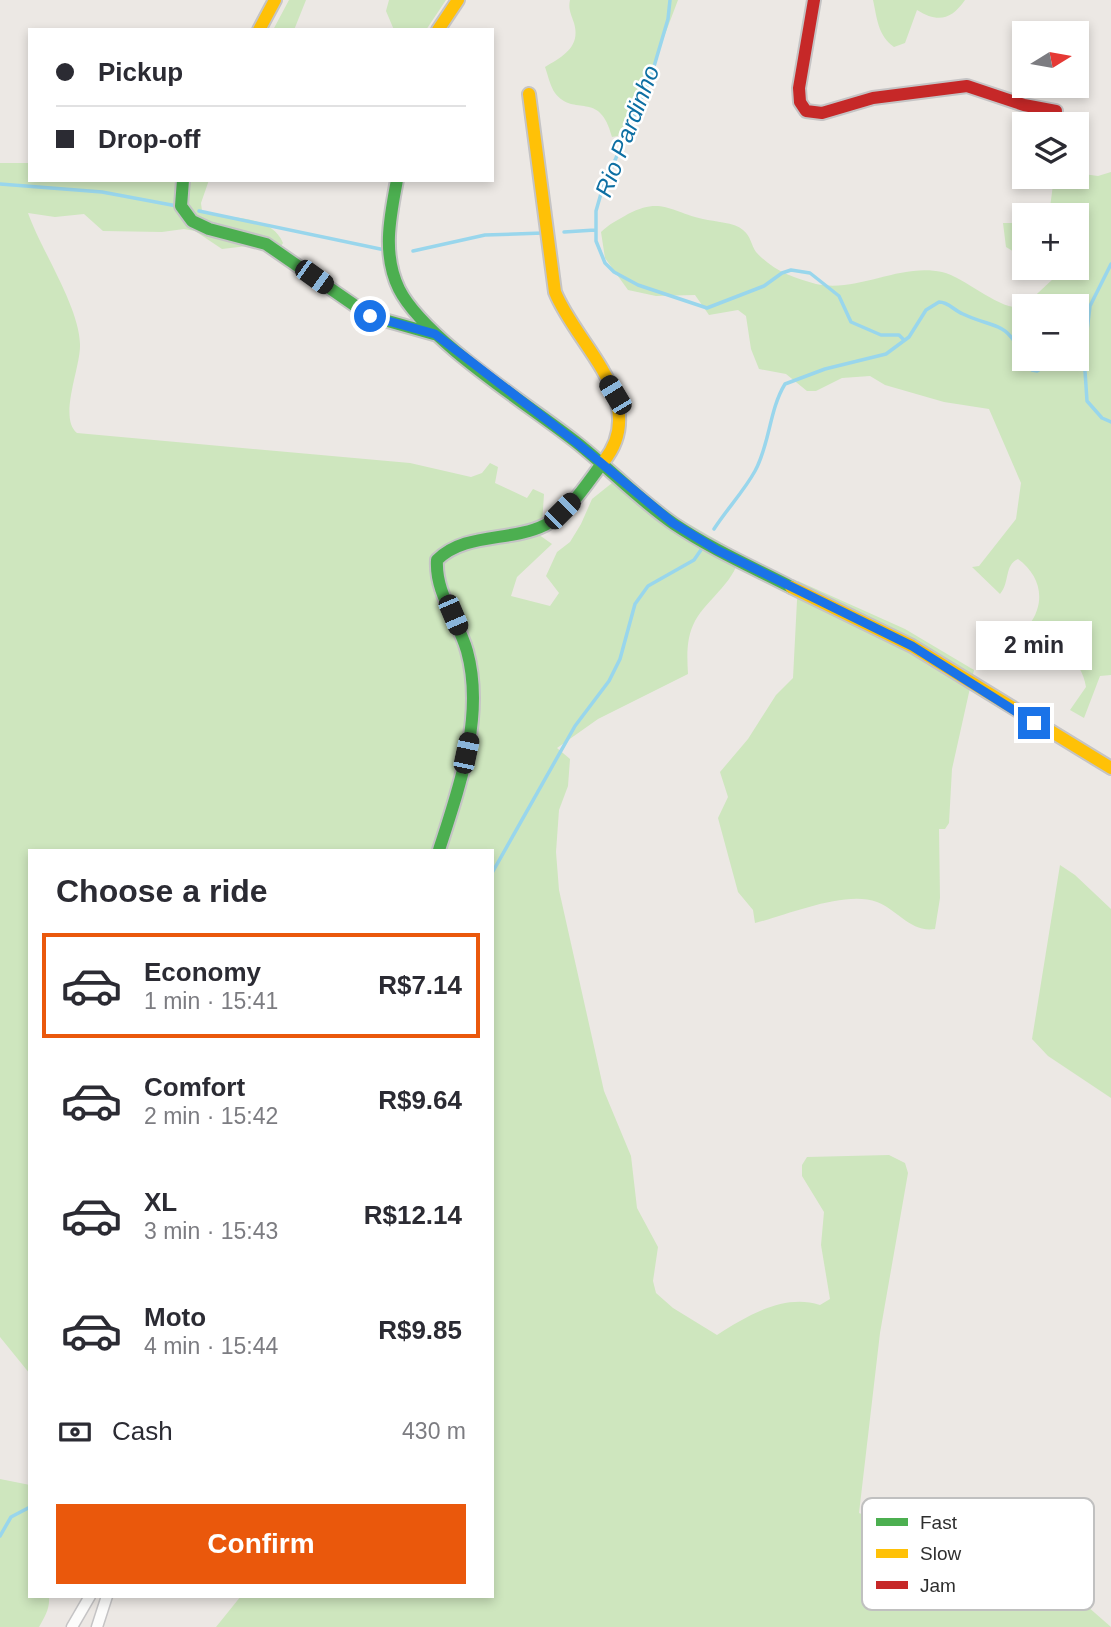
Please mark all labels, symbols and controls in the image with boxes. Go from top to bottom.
north arrow [1012,21,1088,98]
map controls [1012,21,1089,371]
text: Pickup [98,57,183,87]
water label: Rio Pardinho [590,61,664,201]
button: layers [1012,112,1089,189]
text: Drop-off [98,124,201,154]
button: + [1012,203,1089,280]
car [291,256,338,298]
button: − [1012,294,1089,371]
route start [354,300,386,332]
car [596,372,635,418]
car [540,489,585,533]
car [436,592,471,638]
callout: 2 min [976,622,1092,670]
text: 2 min [1004,632,1064,658]
route end [1018,707,1050,739]
car [452,730,481,776]
text: Choose a ride [56,873,268,909]
icon: car [60,954,123,1017]
text: Economy [144,957,261,987]
text: R$7.14 [378,970,462,1000]
text: 1 min · 15:41 [144,988,278,1014]
icon: car [60,1069,123,1132]
text: Comfort [144,1072,245,1102]
text: R$9.64 [378,1085,462,1115]
text: 2 min · 15:42 [144,1103,278,1129]
icon: car [60,1184,123,1247]
text: XL [144,1187,177,1217]
text: R$12.14 [364,1200,462,1230]
text: 3 min · 15:43 [144,1218,278,1244]
icon: car [60,1299,123,1362]
text: Moto [144,1302,206,1332]
text: R$9.85 [378,1315,462,1345]
text: 4 min · 15:44 [144,1333,278,1359]
icon: cash [56,1413,94,1451]
text: Cash [112,1416,173,1446]
text: 430 m [402,1418,466,1444]
legend [862,1498,1094,1610]
button: Confirm [56,1504,466,1584]
text: Fast [920,1512,958,1533]
text: Slow [920,1543,961,1564]
text: Jam [920,1575,956,1596]

